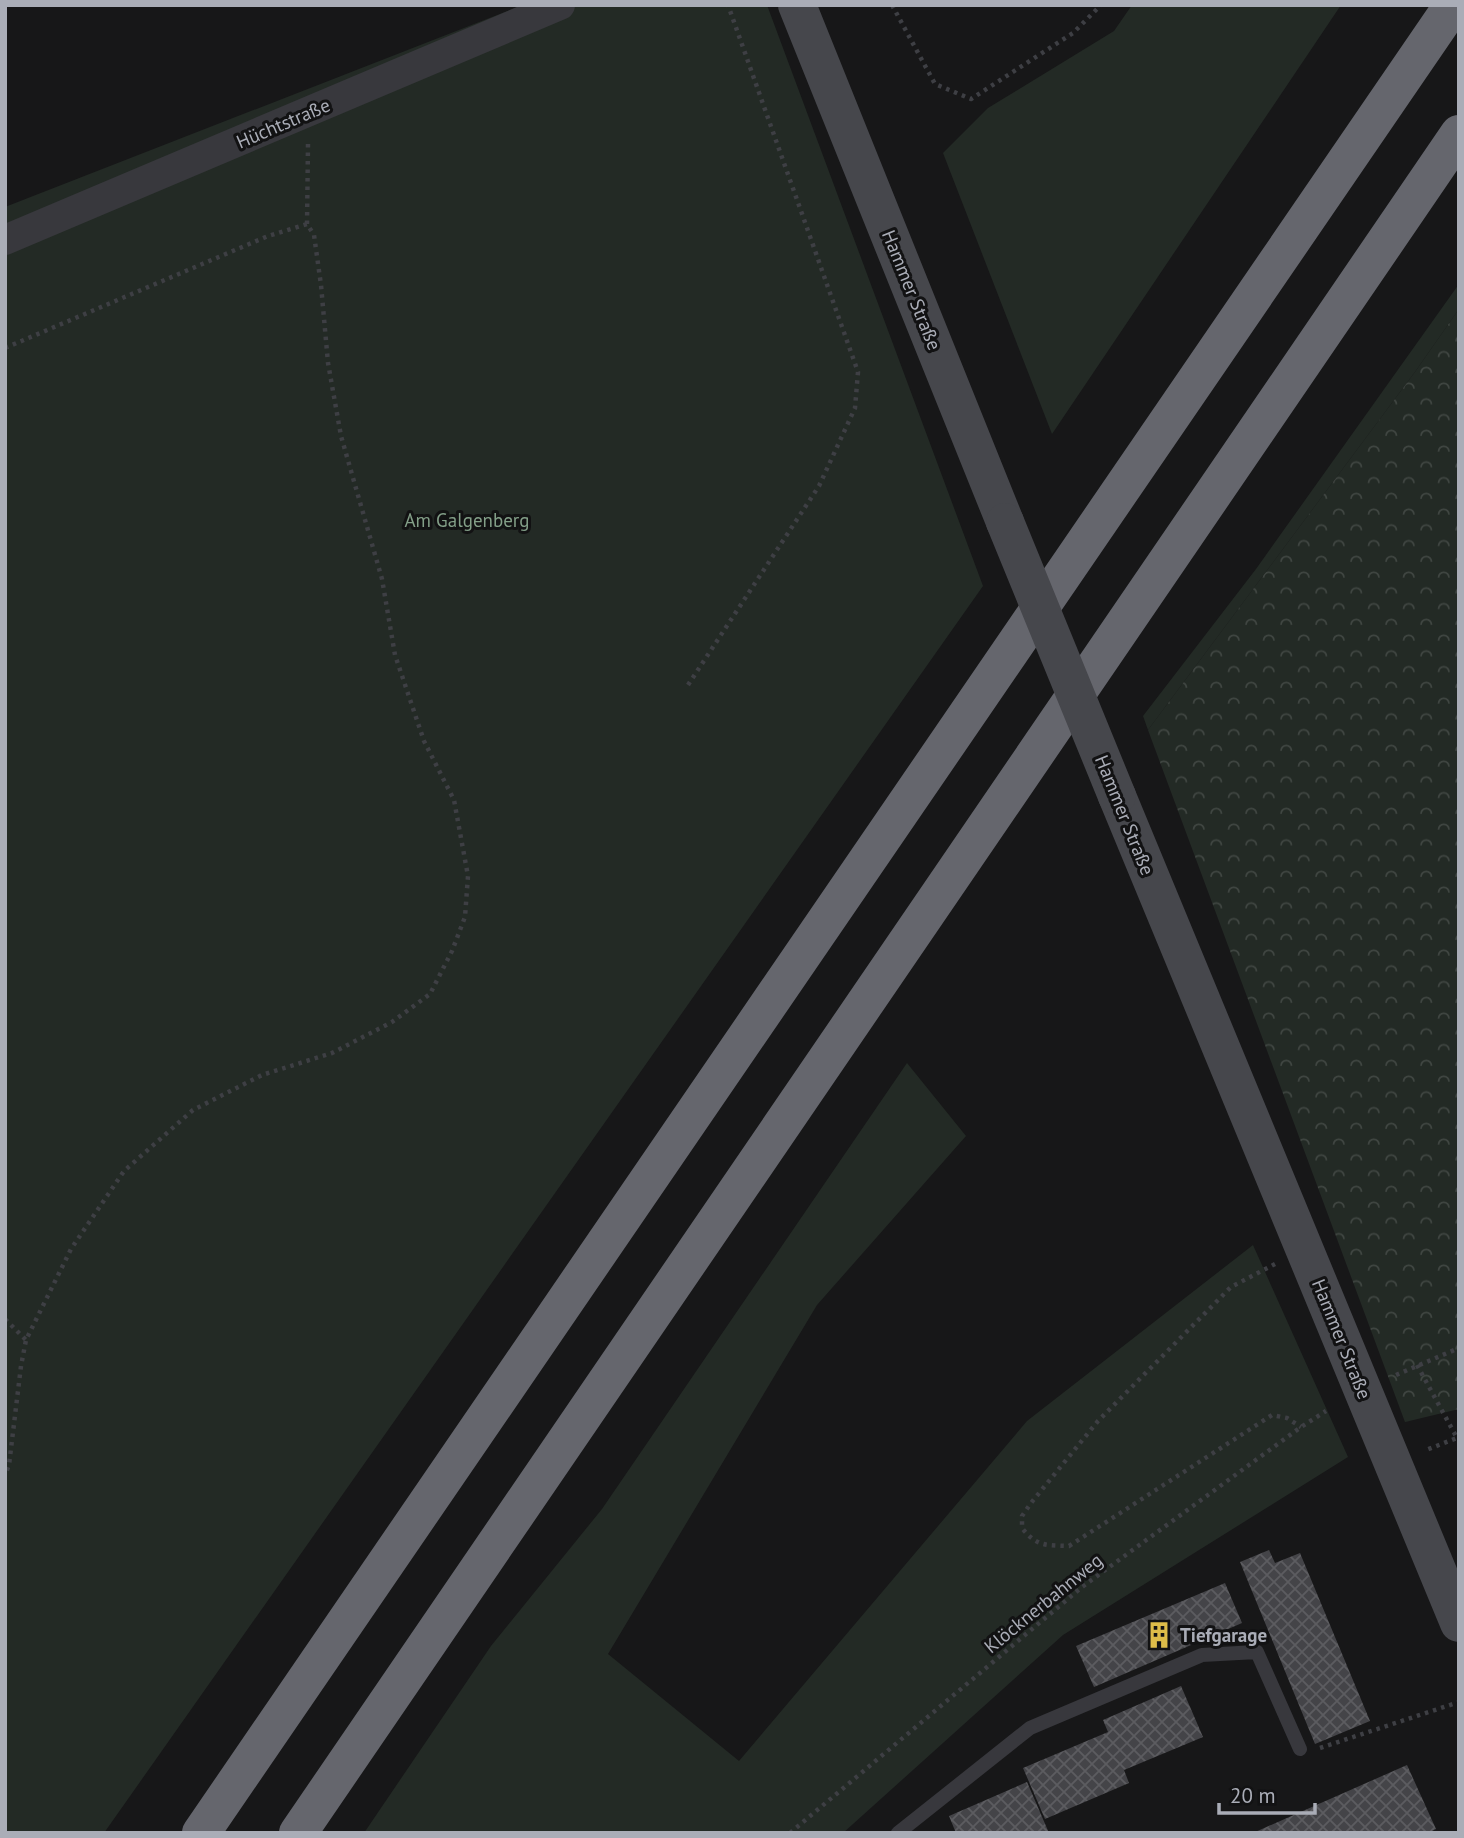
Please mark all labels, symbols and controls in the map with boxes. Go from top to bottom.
street label: Hüchtstraße [232,92,334,154]
street label: Hammer Straße [877,226,947,354]
park label: Am Galgenberg [404,508,530,532]
street label: Hammer Straße [1090,751,1160,879]
street label: Hammer Straße [1307,1275,1377,1403]
street label: Klöcknerbahnweg [979,1548,1107,1658]
building icon: Tiefgarage [1144,1620,1174,1650]
place label: Tiefgarage [1180,1623,1267,1647]
scale bar [1219,1772,1315,1816]
text: 20 m [1230,1782,1276,1809]

